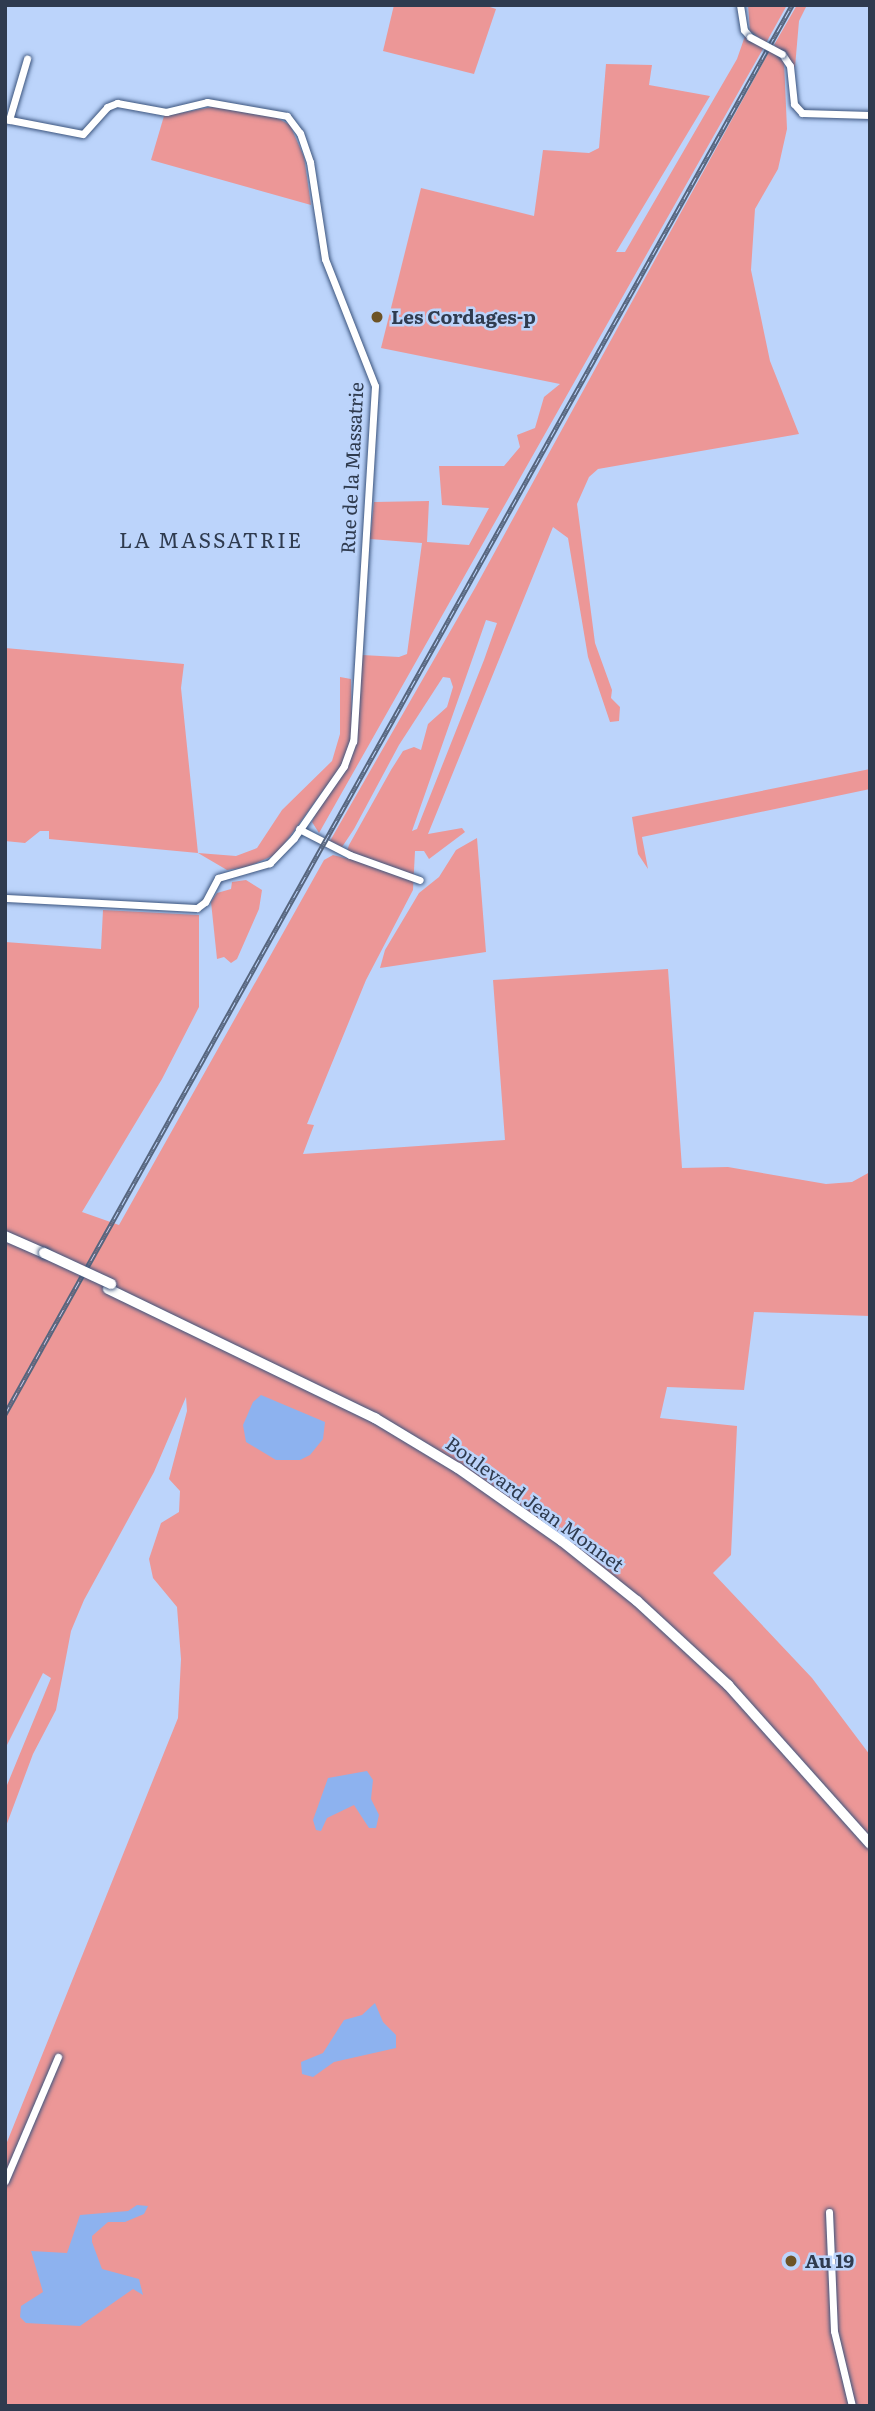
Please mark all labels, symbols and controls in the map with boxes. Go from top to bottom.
place label: Les Cordages-p [391,306,536,328]
marker: Les Cordages-p [369,309,385,325]
street label: Rue de la Massatrie [336,381,368,555]
district label: LA MASSATRIE [120,526,302,552]
street label: Boulevard Jean Monnet [442,1432,628,1576]
place label: Au 19 [805,2250,854,2272]
marker: Au 19 [783,2253,799,2269]

